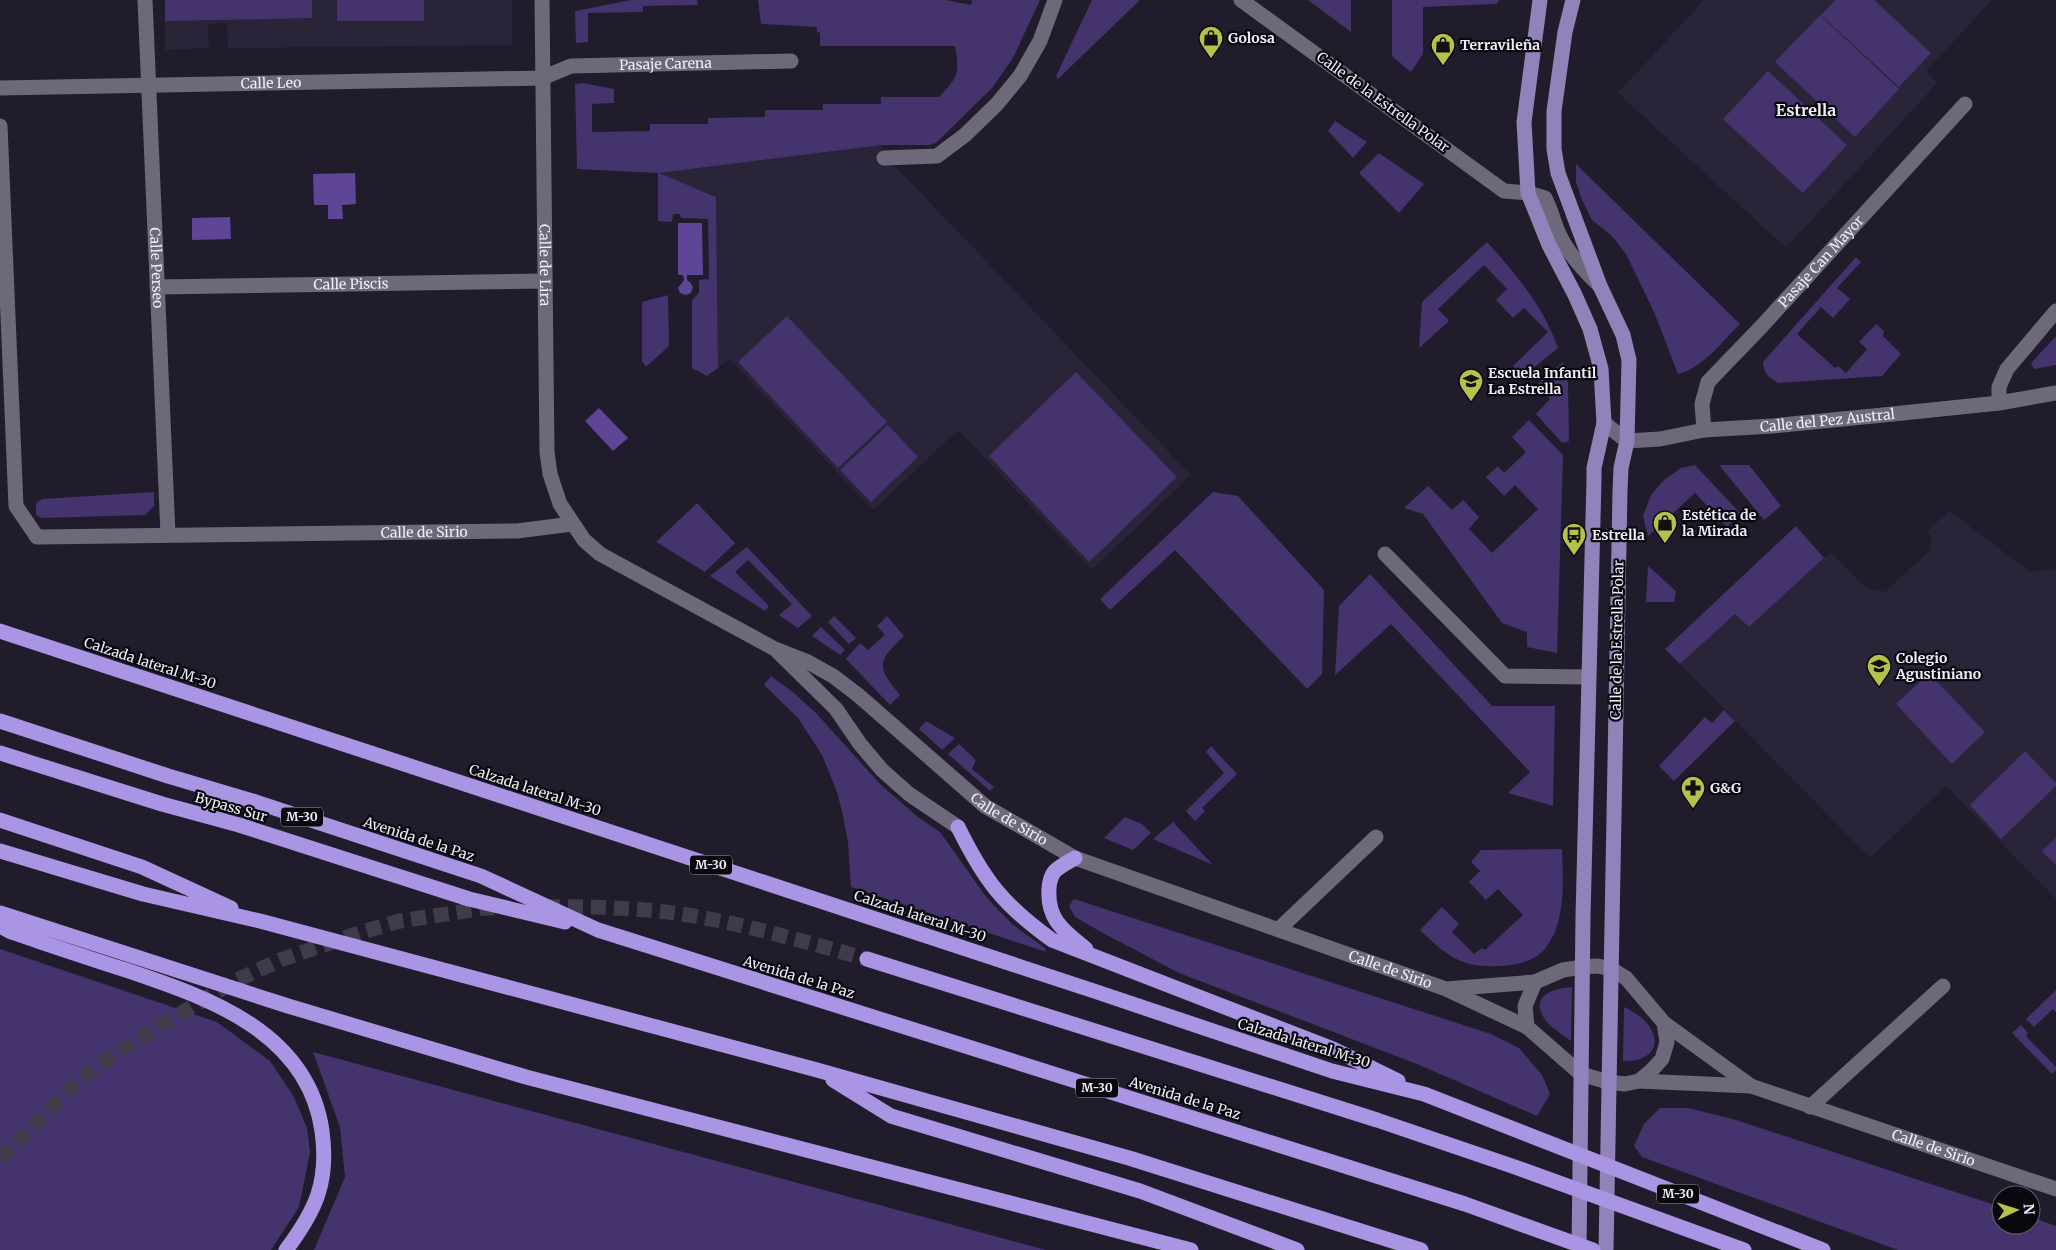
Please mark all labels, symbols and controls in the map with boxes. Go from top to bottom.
shop icon: Golosa [1198,25,1224,59]
place label: Golosa [1228,29,1275,47]
shop icon: Terravileña [1430,32,1456,66]
place label: Terravileña [1460,36,1540,54]
street label: Calle de la Estrella Polar [1313,48,1453,156]
street label: Pasaje Carena [619,54,712,74]
street label: Calle Leo [240,73,301,93]
district label: Estrella [1776,100,1836,120]
street label: Pasaje Can Mayor [1774,212,1868,311]
street label: Calle de Lira [535,224,554,307]
street label: Calle Perseo [146,227,167,309]
street label: Calle Piscis [313,274,389,294]
place label: Escuela Infantil La Estrella [1488,364,1597,398]
school or university icon: Escuela Infantil La Estrella [1458,368,1484,402]
street label: Calle del Pez Austral [1759,405,1896,436]
place label: Estética de la Mirada [1682,506,1757,540]
shop icon: Estética de la Mirada [1652,510,1678,544]
bus stop icon: Estrella [1561,522,1587,556]
street label: Calle de Sirio [381,523,468,542]
place label: Estrella [1592,526,1645,544]
street label: Calle de la Estrella Polar [1607,560,1627,720]
street label: Calzada lateral M-30 [82,633,218,693]
place label: Colegio Agustiniano [1895,649,1981,683]
school or university icon: Colegio Agustiniano [1866,653,1892,687]
street label: Calzada lateral M-30 [467,760,603,820]
pharmacy icon: G&G [1680,775,1706,809]
place label: G&G [1710,779,1742,797]
street label: Bypass Sur [193,788,269,826]
street label: Calle de Sirio [967,789,1051,849]
road number: M-30 [281,808,323,826]
street label: Avenida de la Paz [360,812,477,866]
road number: M-30 [690,856,732,874]
street label: Calzada lateral M-30 [852,886,988,946]
street label: Calle de Sirio [1346,946,1434,992]
street label: Avenida de la Paz [740,951,857,1003]
street label: Calzada lateral M-30 [1235,1014,1373,1072]
street label: Avenida de la Paz [1126,1072,1243,1124]
road number: M-30 [1076,1078,1118,1098]
street label: Calle de Sirio [1889,1125,1978,1170]
road number: M-30 [1657,1184,1699,1204]
north arrow [1991,1185,2041,1235]
text: N [2020,1203,2038,1215]

